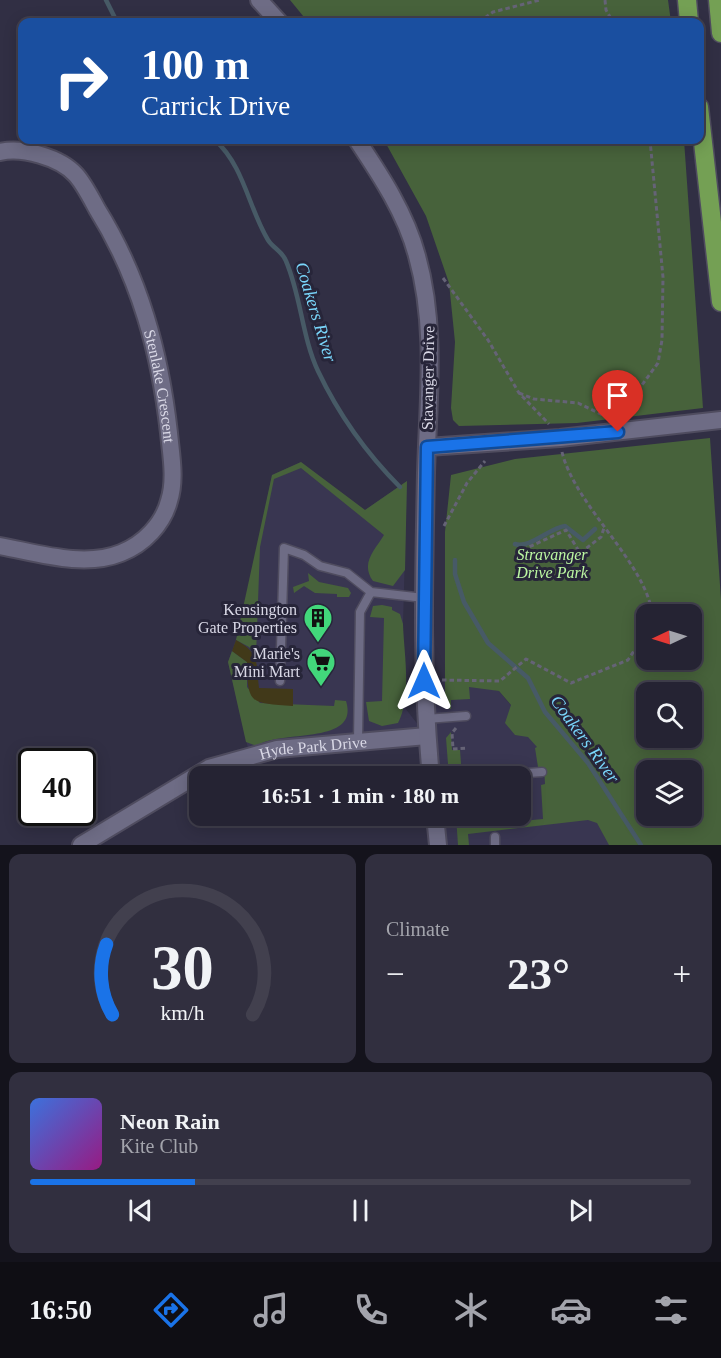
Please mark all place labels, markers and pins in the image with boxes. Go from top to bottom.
pin [592,370,643,432]
place label: Kensington Gate Properties [198,601,297,637]
building icon: Kensington Gate Properties [302,602,334,644]
place label: Marie's Mini Mart [234,645,301,680]
supermarket icon: Marie's Mini Mart [305,646,337,688]

